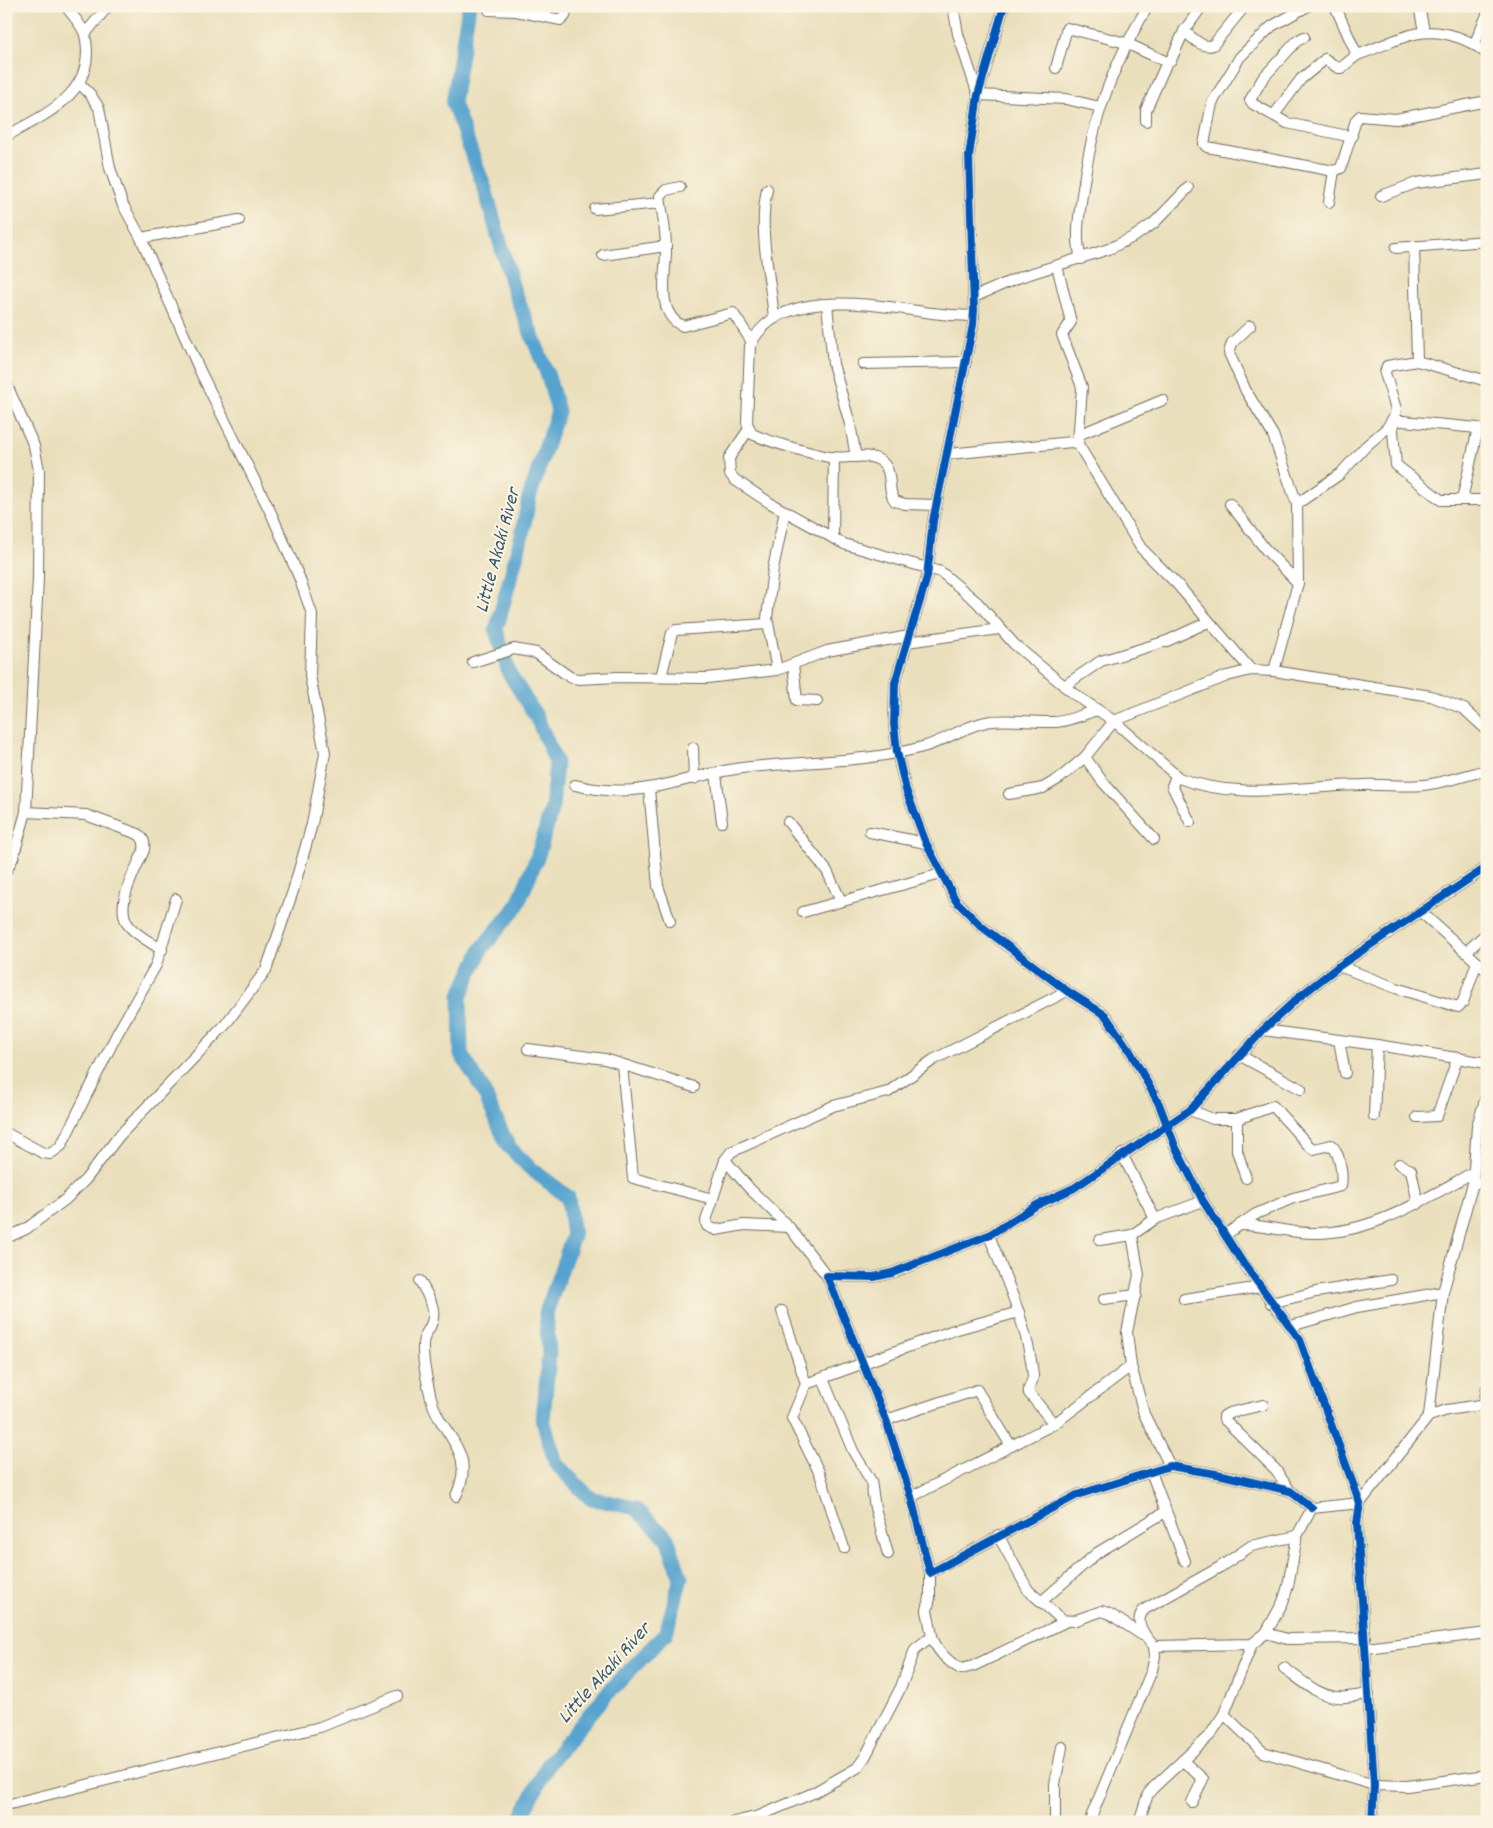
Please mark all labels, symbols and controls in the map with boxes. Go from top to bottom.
water label: Little Akaki River [469,483,530,616]
water label: Little Akaki River [552,1615,660,1731]

